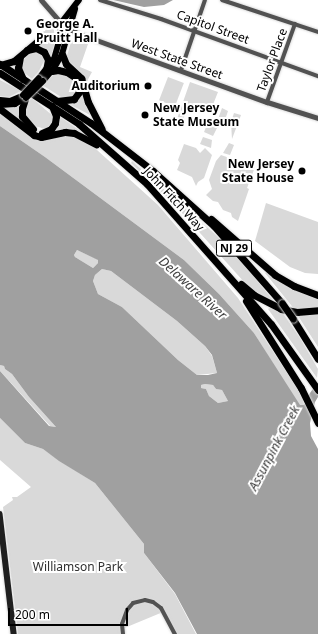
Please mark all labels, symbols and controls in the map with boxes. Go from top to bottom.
street label: Capitol Street [175,7,251,47]
place label: George A. Pruitt Hall [36,17,97,45]
marker: George A. Pruitt Hall [23,26,33,36]
street label: Taylor Place [254,26,290,94]
street label: West State Street [129,36,225,82]
place label: Auditorium [72,79,140,93]
marker: Auditorium [143,81,153,91]
place label: New Jersey State Museum [153,101,239,129]
marker: New Jersey State Museum [140,110,150,120]
place label: New Jersey State House [222,157,294,185]
street label: John Fitch Way [141,164,207,234]
marker: New Jersey State House [297,166,307,176]
road number: NJ 29 [215,239,253,257]
water label: Delaware River [156,253,230,323]
water label: Assunpink Creek [245,403,303,493]
park label: Williamson Park [33,560,123,574]
scale bar [10,600,130,626]
text: 200 m [15,606,50,623]

